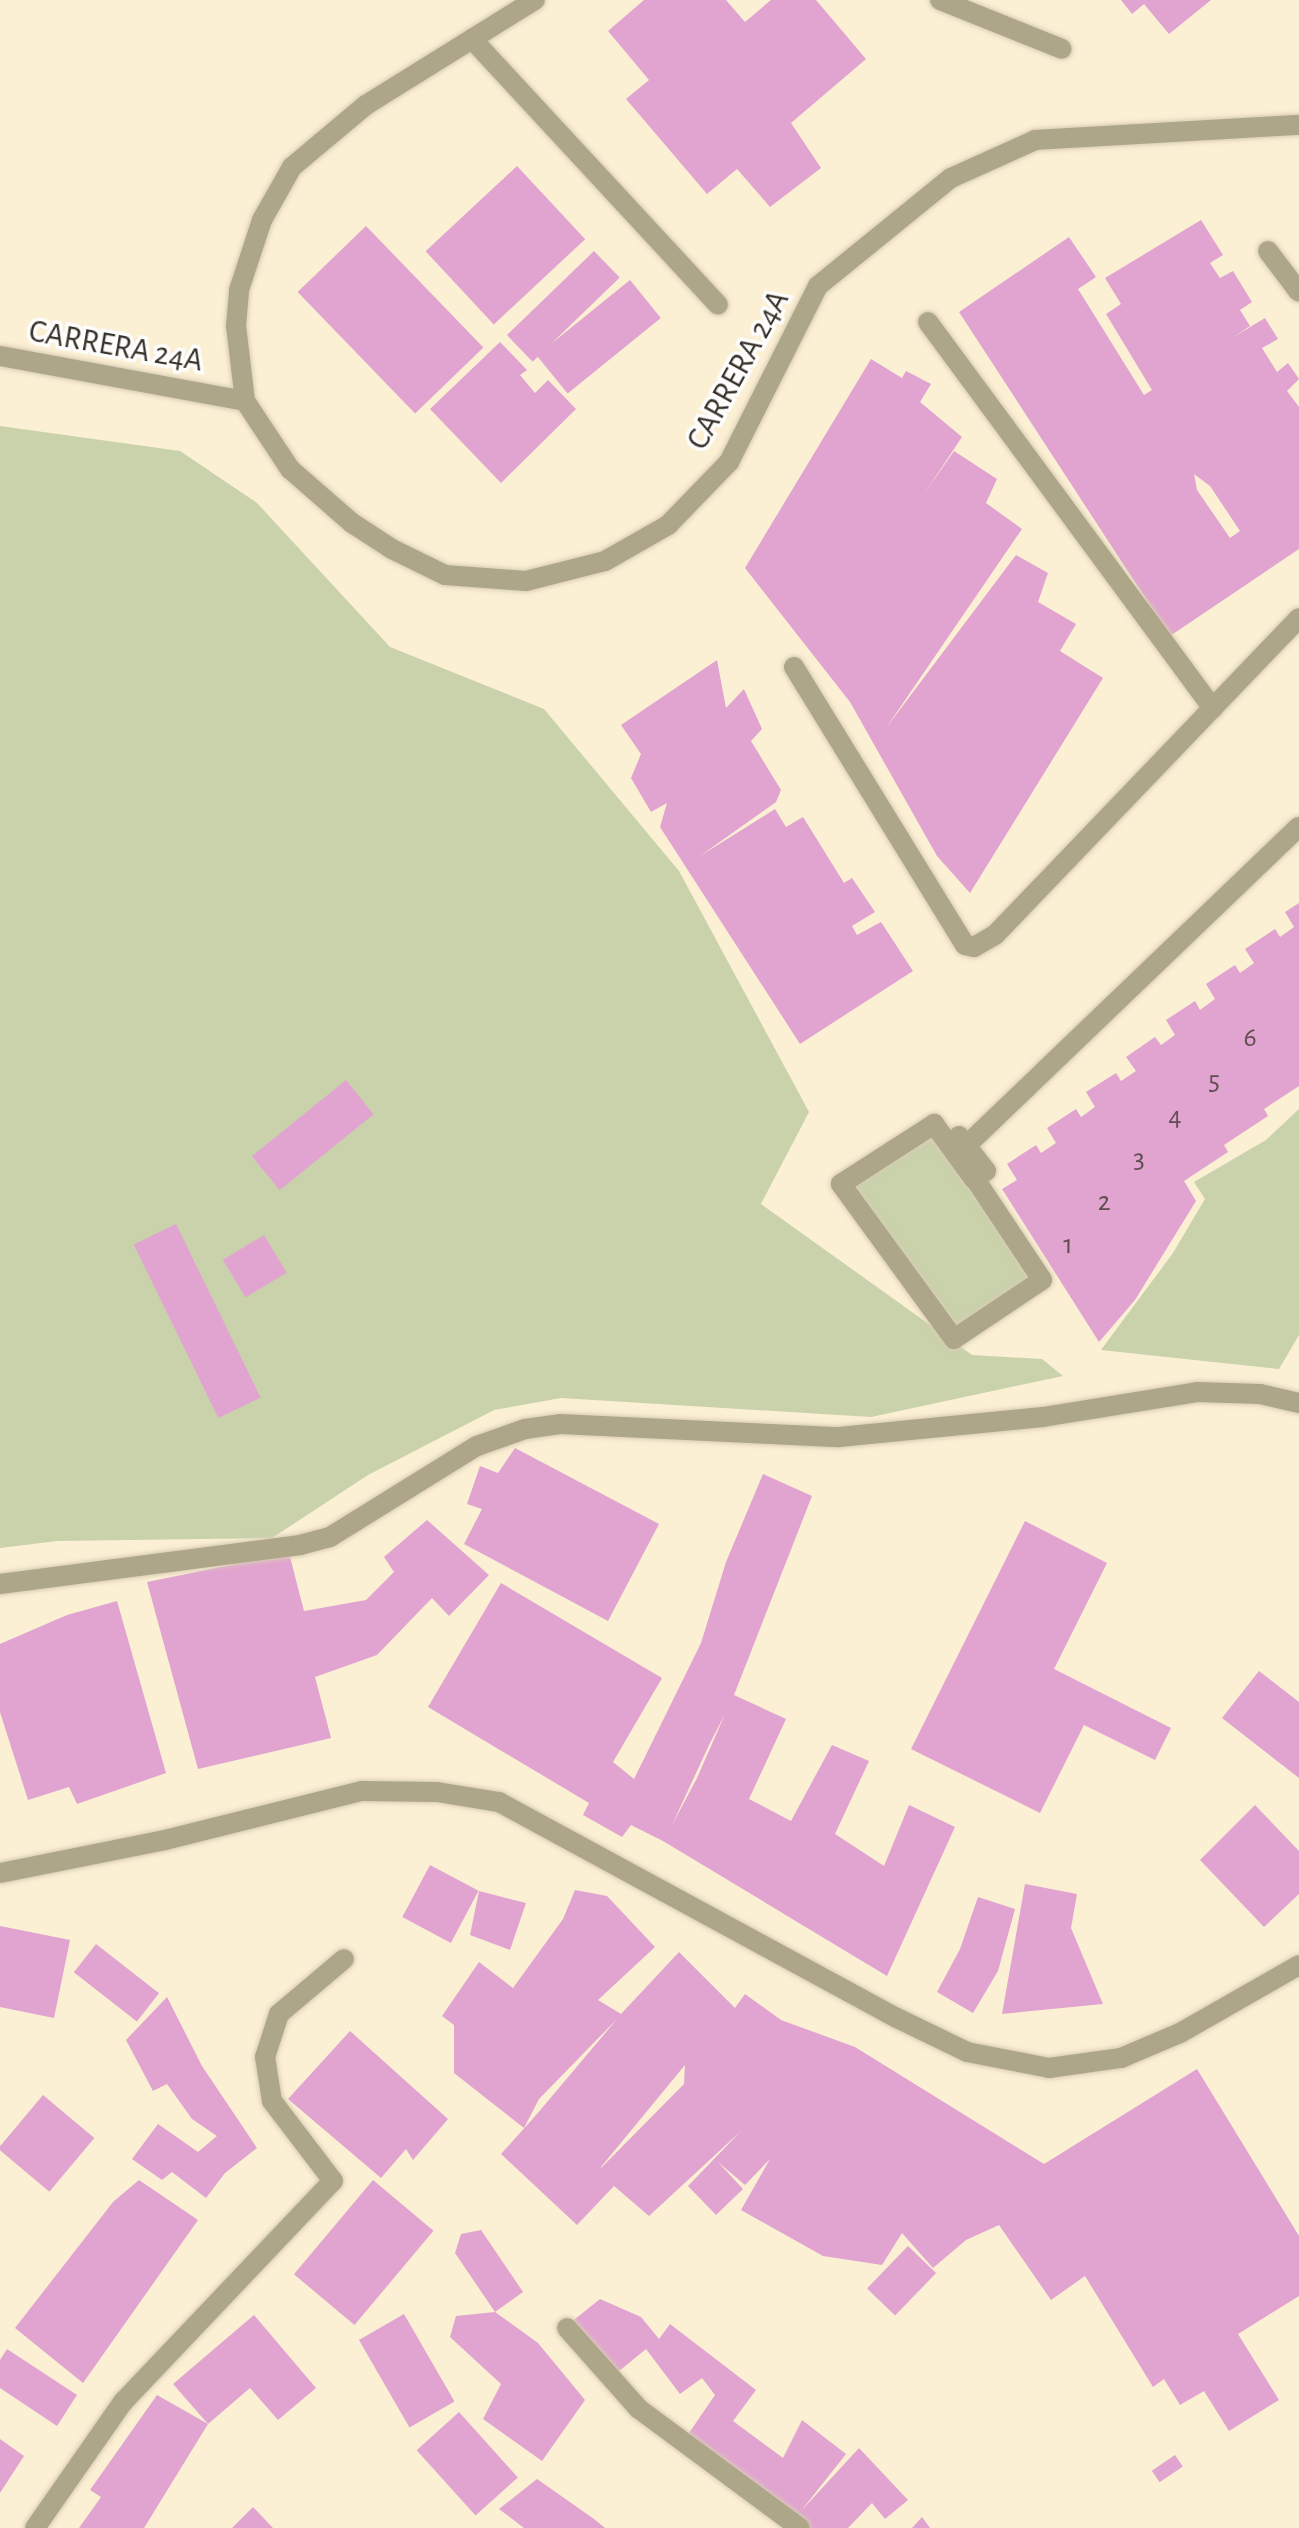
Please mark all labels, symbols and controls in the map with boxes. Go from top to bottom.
street label: CARRERA 24A [679,284,797,456]
street label: CARRERA 24A [26,312,206,380]
house number: 6 [1243,1021,1257,1055]
house number: 5 [1208,1064,1220,1098]
house number: 4 [1168,1100,1182,1134]
house number: 3 [1133,1142,1145,1176]
house number: 2 [1098,1185,1110,1219]
house number: 1 [1063,1228,1073,1262]

